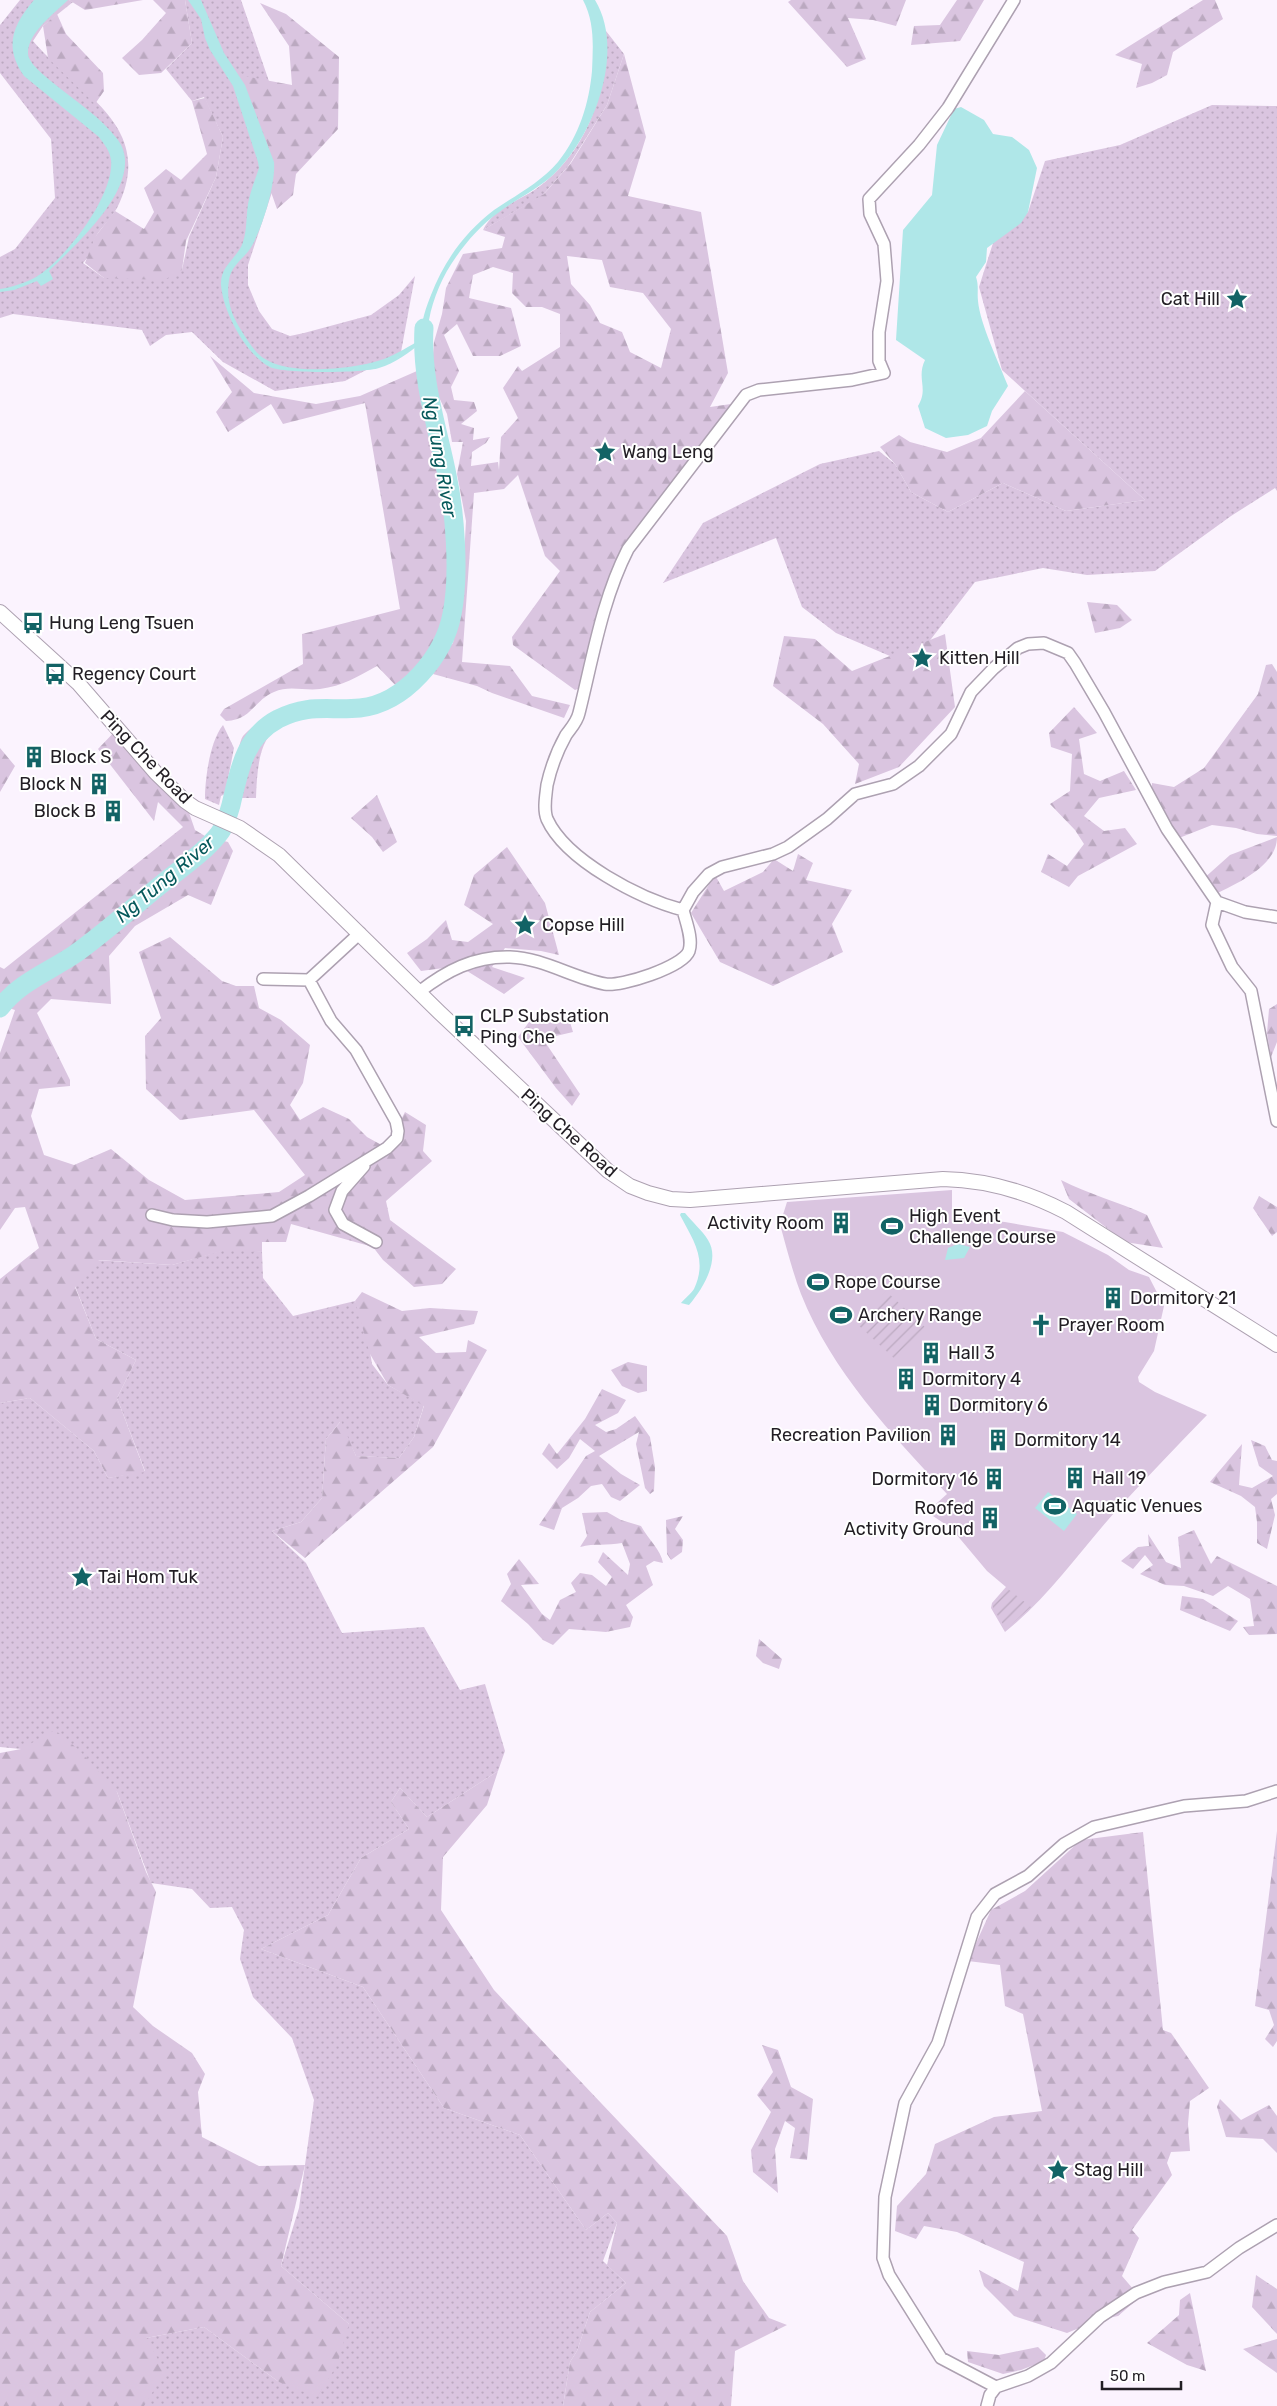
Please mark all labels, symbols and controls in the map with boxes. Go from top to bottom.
place icon: Cat Hill [1224,286,1250,312]
place label: Cat Hill [1161,288,1220,310]
water label: Ng Tung River [418,395,462,520]
place icon: Wang Leng [592,439,618,465]
place label: Wang Leng [622,441,714,463]
bus stop icon: Hung Leng Tsuen [20,610,46,636]
place label: Hung Leng Tsuen [49,612,194,634]
place icon: Kitten Hill [909,645,935,671]
place label: Kitten Hill [939,647,1020,669]
bus stop icon: Regency Court [42,661,68,687]
place label: Regency Court [72,663,196,685]
street label: Ping Che Road [96,705,196,809]
building icon: Block S [21,744,47,770]
place label: Block S [50,746,111,768]
building icon: Block N [86,771,112,797]
place label: Block N [19,773,82,795]
building icon: Block B [100,798,126,824]
place label: Block B [34,800,96,822]
water label: Ng Tung River [111,830,220,927]
place icon: Copse Hill [512,912,538,938]
place label: Copse Hill [542,914,625,936]
place label: CLP Substation Ping Che [480,1005,609,1048]
bus stop icon: CLP Substation Ping Che [451,1013,477,1039]
street label: Ping Che Road [516,1084,622,1182]
place label: High Event Challenge Course [909,1205,1056,1248]
building icon: Activity Room [828,1210,854,1236]
place label: Activity Room [707,1212,824,1234]
sports icon: High Event Challenge Course [879,1213,905,1239]
sports icon: Rope Course [805,1269,831,1295]
place label: Rope Course [834,1271,940,1293]
building icon: Dormitory 21 [1100,1285,1126,1311]
place label: Dormitory 21 [1130,1287,1236,1309]
sports icon: Archery Range [828,1302,854,1328]
place label: Archery Range [858,1304,982,1326]
church icon: Prayer Room [1028,1312,1054,1338]
place label: Prayer Room [1058,1314,1165,1336]
building icon: Hall 3 [918,1340,944,1366]
place label: Hall 3 [948,1342,995,1364]
building icon: Dormitory 4 [893,1366,919,1392]
place label: Dormitory 4 [922,1368,1021,1390]
building icon: Dormitory 6 [919,1392,945,1418]
place label: Dormitory 6 [949,1394,1048,1416]
building icon: Recreation Pavilion [935,1422,961,1448]
place label: Recreation Pavilion [770,1424,931,1446]
building icon: Dormitory 14 [985,1427,1011,1453]
place label: Dormitory 14 [1014,1429,1121,1451]
building icon: Hall 19 [1062,1465,1088,1491]
building icon: Dormitory 16 [981,1466,1007,1492]
place label: Hall 19 [1092,1467,1146,1489]
place label: Dormitory 16 [871,1468,978,1490]
sports icon: Aquatic Venues [1042,1493,1068,1519]
place label: Aquatic Venues [1072,1495,1203,1517]
place label: Roofed Activity Ground [844,1497,974,1540]
building icon: Roofed Activity Ground [977,1505,1003,1531]
place icon: Tai Hom Tuk [69,1564,95,1590]
place label: Tai Hom Tuk [98,1566,198,1588]
place icon: Stag Hill [1045,2157,1071,2183]
place label: Stag Hill [1074,2159,1143,2181]
scale bar [1102,2358,1181,2390]
text: 50 m [1110,2367,1145,2385]

